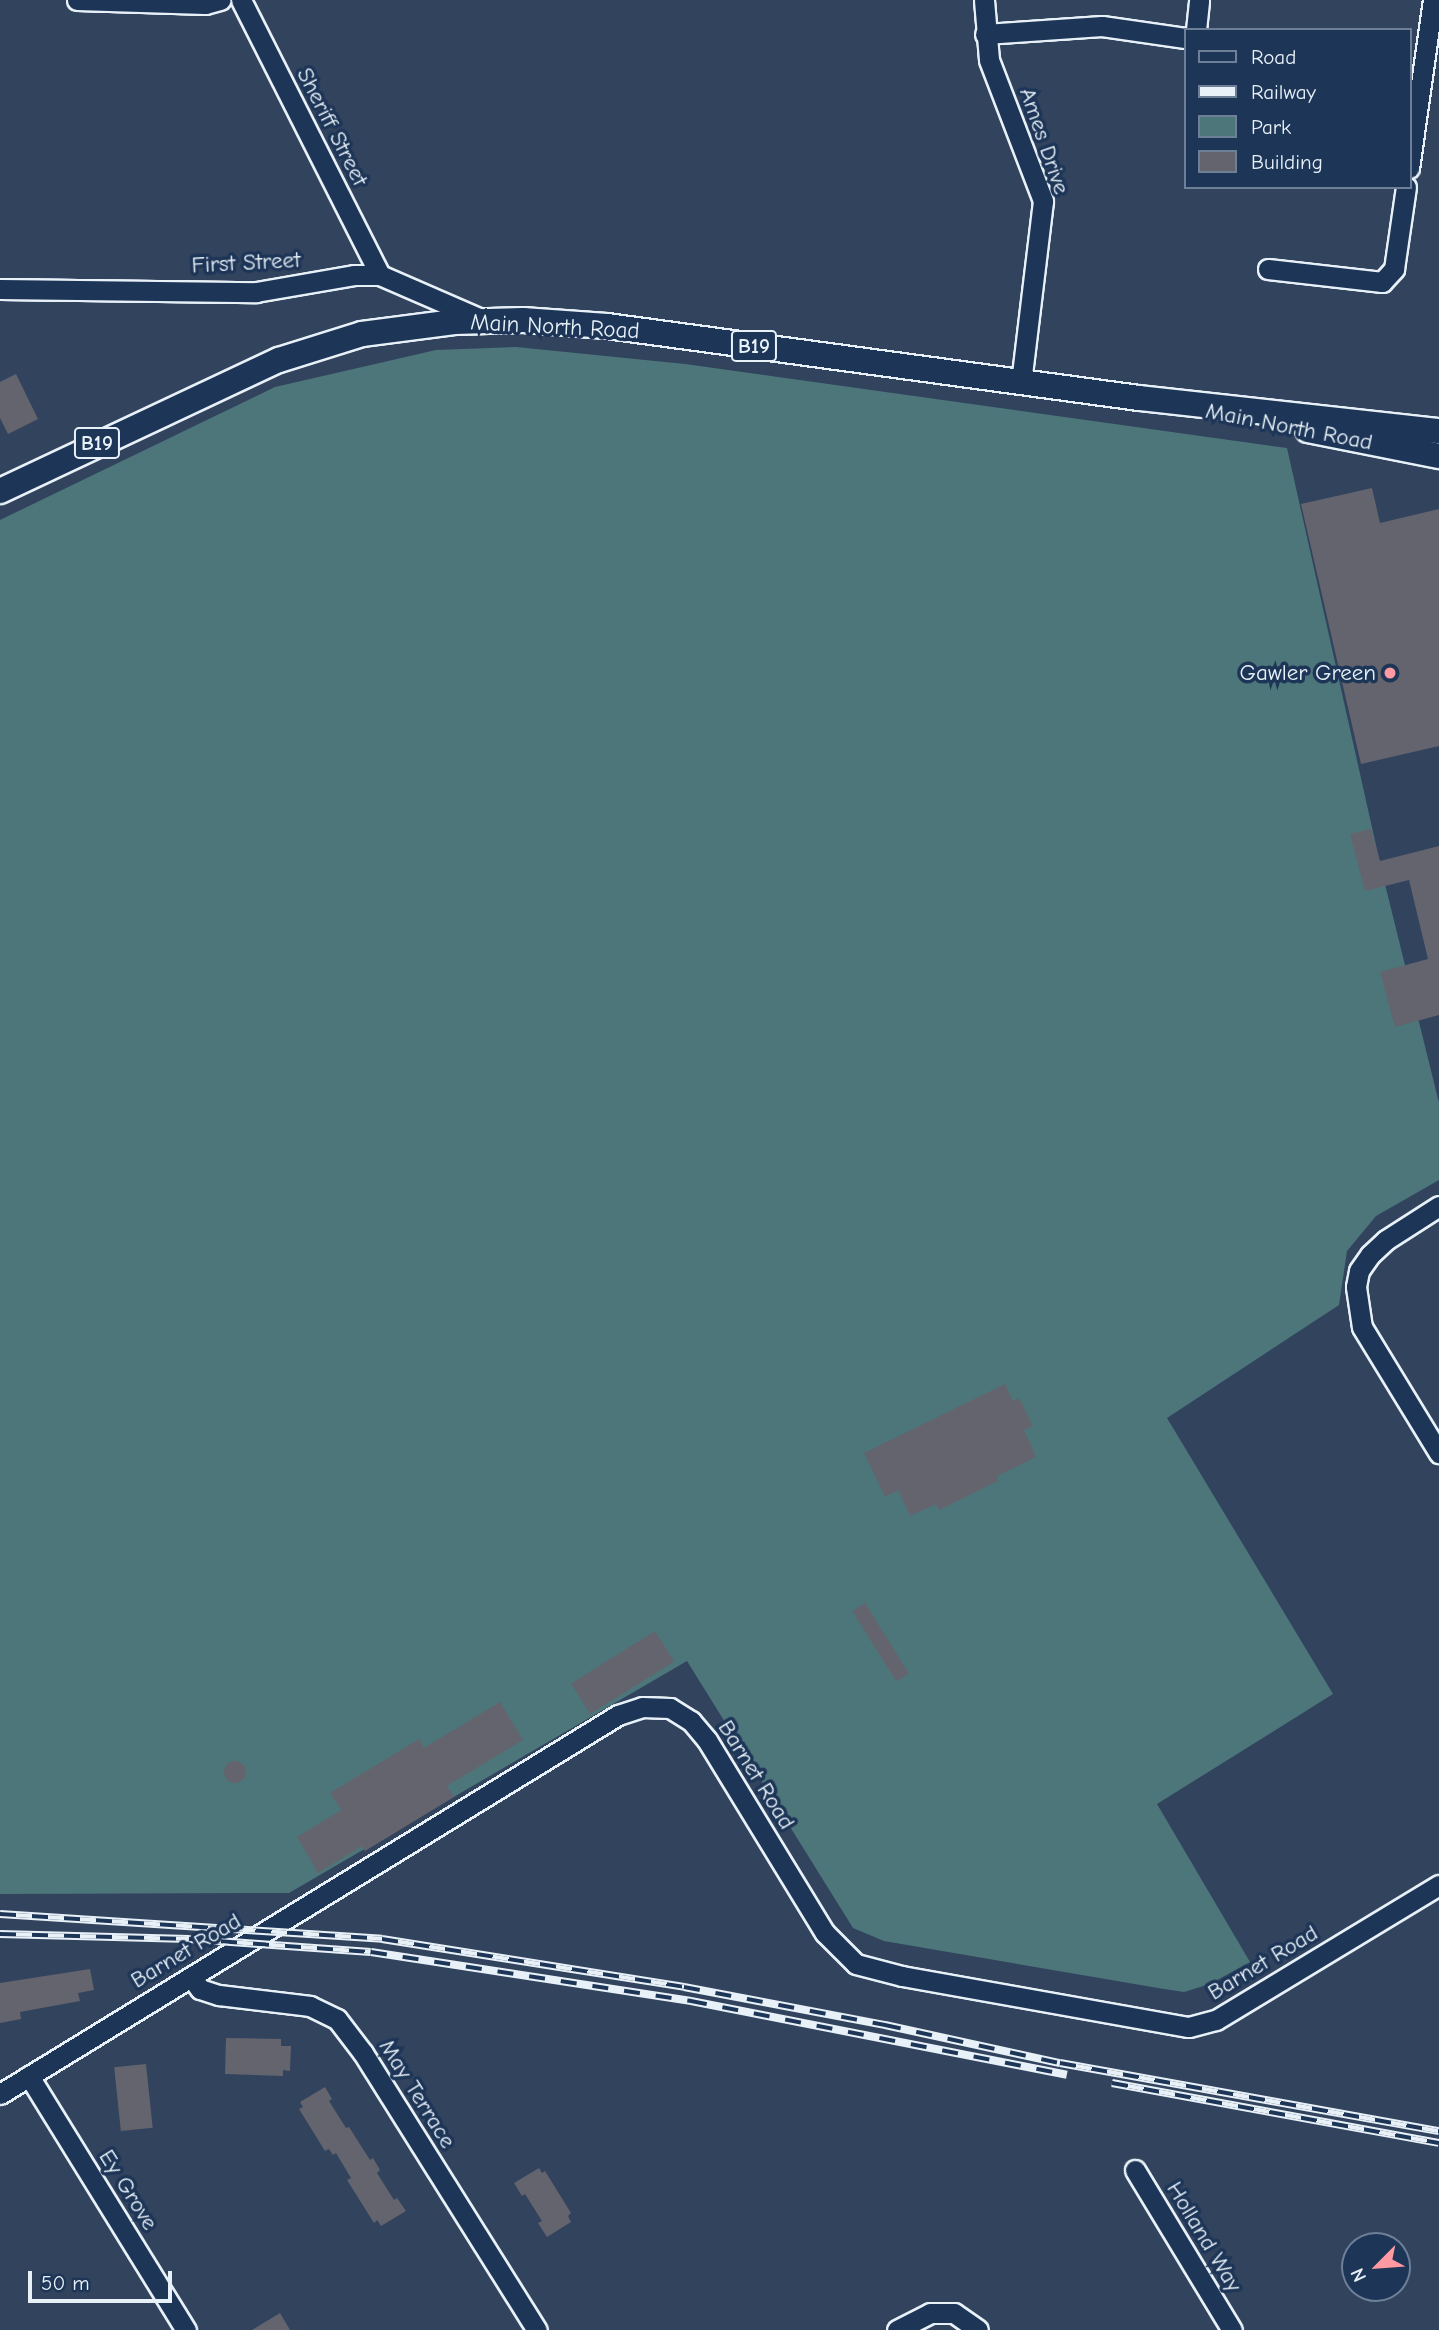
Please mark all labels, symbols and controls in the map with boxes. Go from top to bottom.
legend [1184,28,1411,189]
text: Road [1251,45,1296,69]
street label: Sheriff Street [290,63,374,191]
text: Railway [1251,80,1316,104]
street label: Ames Drive [1013,84,1075,198]
text: Park [1251,115,1291,139]
text: Building [1251,150,1323,174]
street label: First Street [191,246,301,280]
street label: Main North Road [470,309,640,345]
road number: B19 [730,328,778,364]
street label: Main North Road [1203,397,1375,457]
road number: B19 [72,426,122,460]
place label: Gawler Green [1240,659,1376,687]
marker: Gawler Green [1382,665,1398,681]
street label: Barnet Road [712,1715,800,1835]
street label: Barnet Road [126,1907,246,1995]
street label: Barnet Road [1203,1919,1323,2007]
street label: May Terrace [373,2034,461,2154]
street label: Ey Grove [93,2145,163,2235]
street label: Holland Way [1160,2177,1248,2297]
north arrow [1341,2232,1411,2302]
scale bar [32,2256,175,2300]
text: N [1346,2265,1371,2285]
text: 50 m [41,2271,90,2295]

